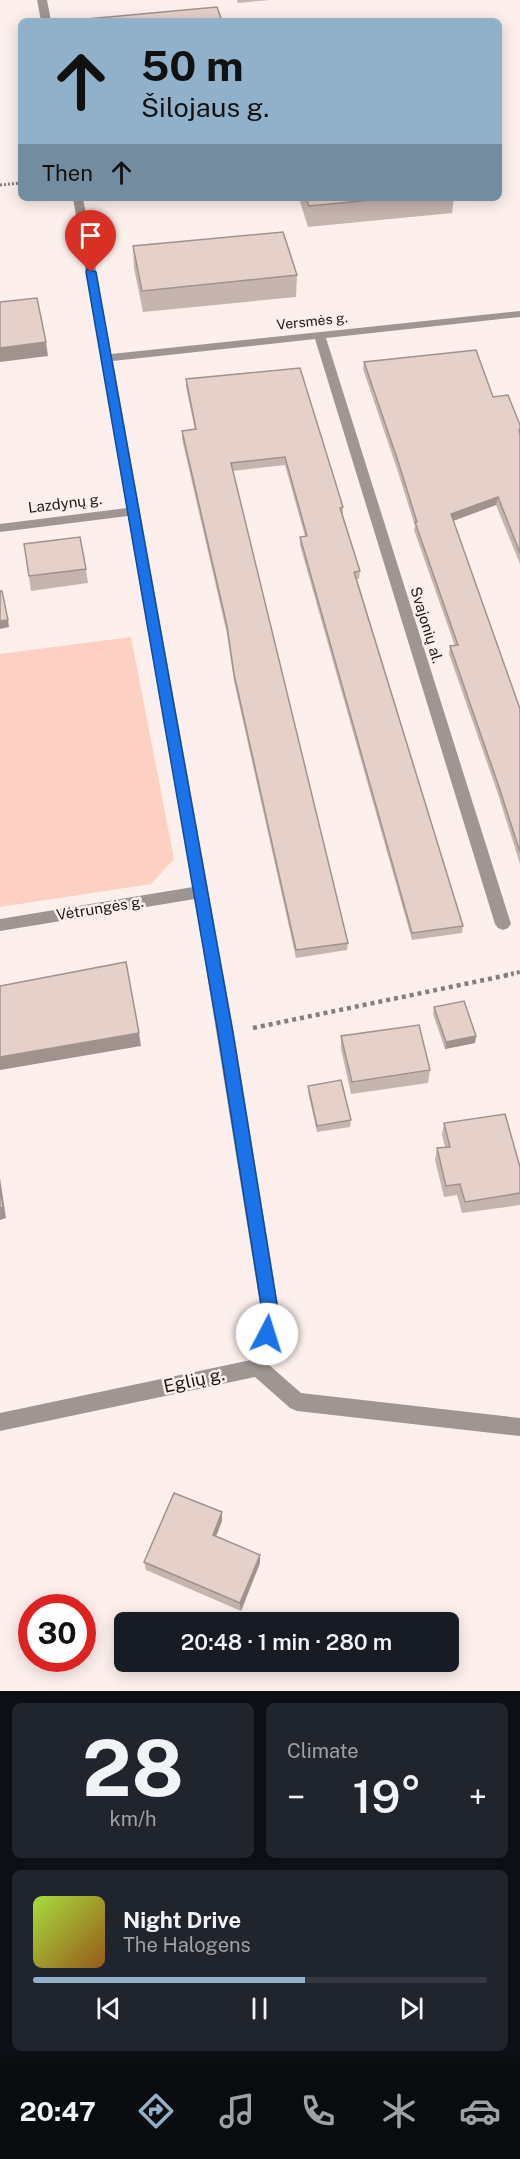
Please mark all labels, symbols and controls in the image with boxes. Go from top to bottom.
text: 50 m [141,41,244,90]
icon: ahead [42,42,120,120]
text: Šilojaus g. [141,91,269,123]
icon: ahead [105,156,138,189]
text: Then [42,160,93,186]
pin [65,210,116,272]
icon: arrive [74,219,107,252]
street label: Versmės g. [276,309,348,333]
street label: Lazdynų g. [27,490,103,516]
street label: Svajonių al. [407,585,447,665]
street label: Vėtrungės g. [55,893,145,923]
position arrow [235,1302,299,1366]
street label: Eglių g. [161,1363,227,1397]
speed limit sign: 30 [18,1594,96,1672]
text: 20:48 · 1 min · 280 m [181,1629,392,1655]
text: 28 [82,1722,184,1814]
text: Climate [287,1739,359,1763]
text: 19° [353,1770,421,1823]
text: − [287,1778,305,1816]
text: + [469,1778,487,1816]
text: km/h [109,1807,157,1831]
text: Night Drive [123,1907,241,1933]
text: The Halogens [123,1933,251,1957]
icon: previous [92,1992,125,2025]
icon: pause [243,1992,276,2025]
icon: next [395,1992,428,2025]
icon: directions [135,2090,177,2132]
icon: music [216,2090,258,2132]
icon: phone [297,2090,339,2132]
icon: climate [378,2090,420,2132]
icon: car [459,2090,501,2132]
text: 20:47 [19,2095,96,2127]

